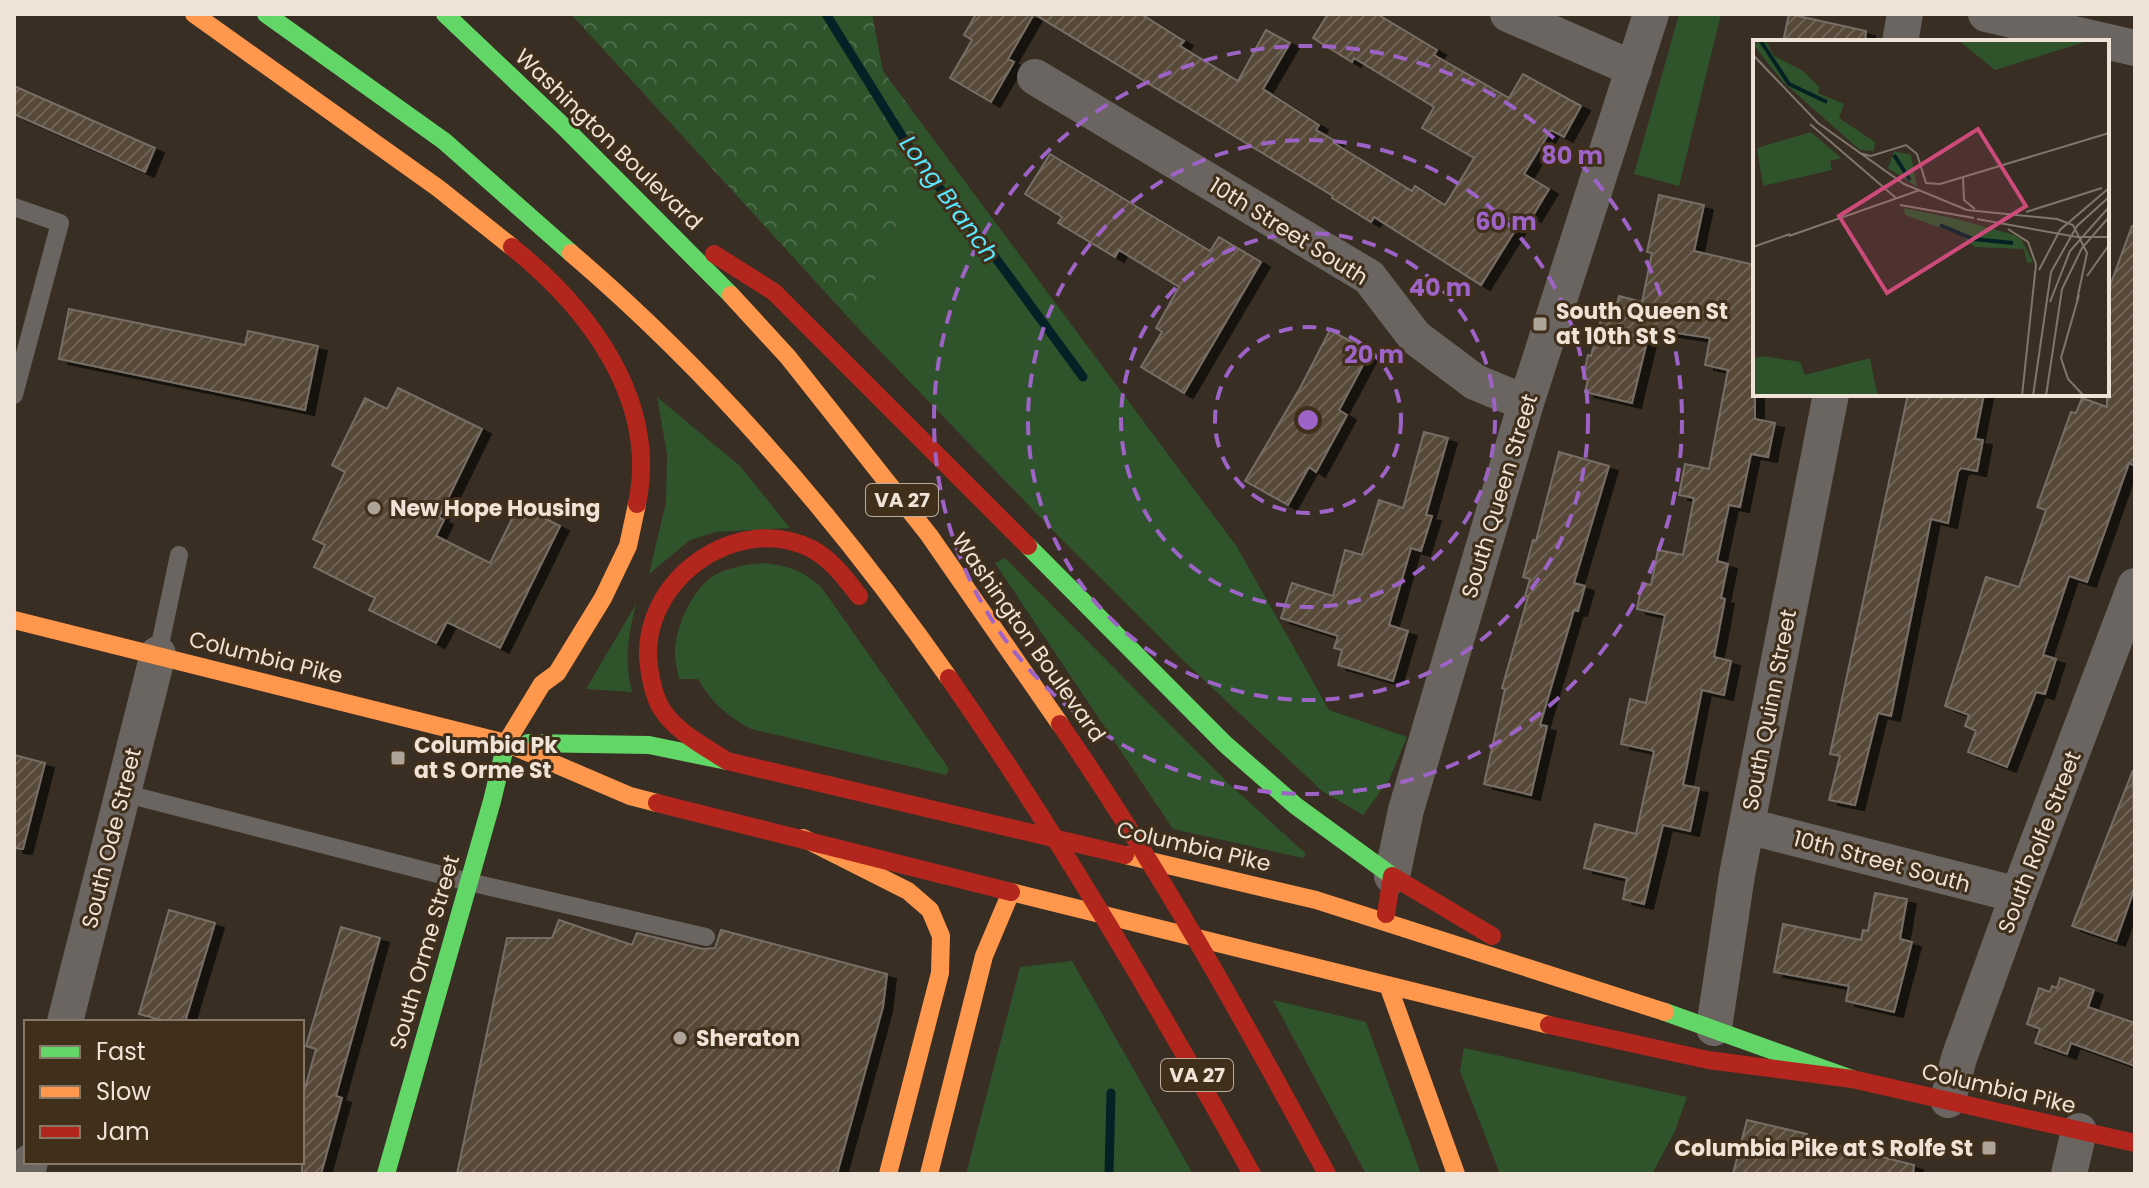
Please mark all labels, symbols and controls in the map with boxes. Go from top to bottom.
inset map [1753,40,2109,396]
street label: Washington Boulevard [508,42,709,237]
water label: Long Branch [892,128,1007,269]
text: 80 m [1541,139,1603,172]
street label: 10th Street South [1203,170,1374,293]
text: 60 m [1475,205,1537,238]
text: 40 m [1409,271,1471,304]
place label: South Queen St at 10th St S [1556,296,1728,352]
marker: South Queen St at 10th St S [1531,315,1549,333]
text: 20 m [1344,338,1404,371]
street label: South Queen Street [1454,390,1545,602]
centre of rings [1294,406,1322,434]
road number: VA 27 [866,484,938,516]
place label: New Hope Housing [390,493,601,524]
marker: New Hope Housing [365,499,383,517]
street label: Washington Boulevard [944,526,1113,748]
street label: South Quinn Street [1735,607,1804,813]
street label: Columbia Pike [186,623,346,692]
place label: Columbia Pk at S Orme St [414,730,558,786]
street label: South Ode Street [74,745,149,932]
street label: South Rolfe Street [1990,746,2089,938]
marker: Columbia Pk at S Orme St [389,749,407,767]
street label: Columbia Pike [1114,814,1274,879]
street label: 10th Street South [1790,823,1974,900]
street label: South Orme Street [382,851,467,1053]
legend [24,1020,304,1164]
place label: Sheraton [696,1023,800,1054]
marker: Sheraton [671,1029,689,1047]
text: Fast [96,1035,146,1068]
street label: Columbia Pike [1919,1056,2079,1121]
road number: VA 27 [1161,1059,1233,1091]
text: Slow [96,1075,151,1108]
text: Jam [96,1115,150,1148]
place label: Columbia Pike at S Rolfe St [1674,1133,1973,1164]
marker: Columbia Pike at S Rolfe St [1980,1139,1998,1157]

